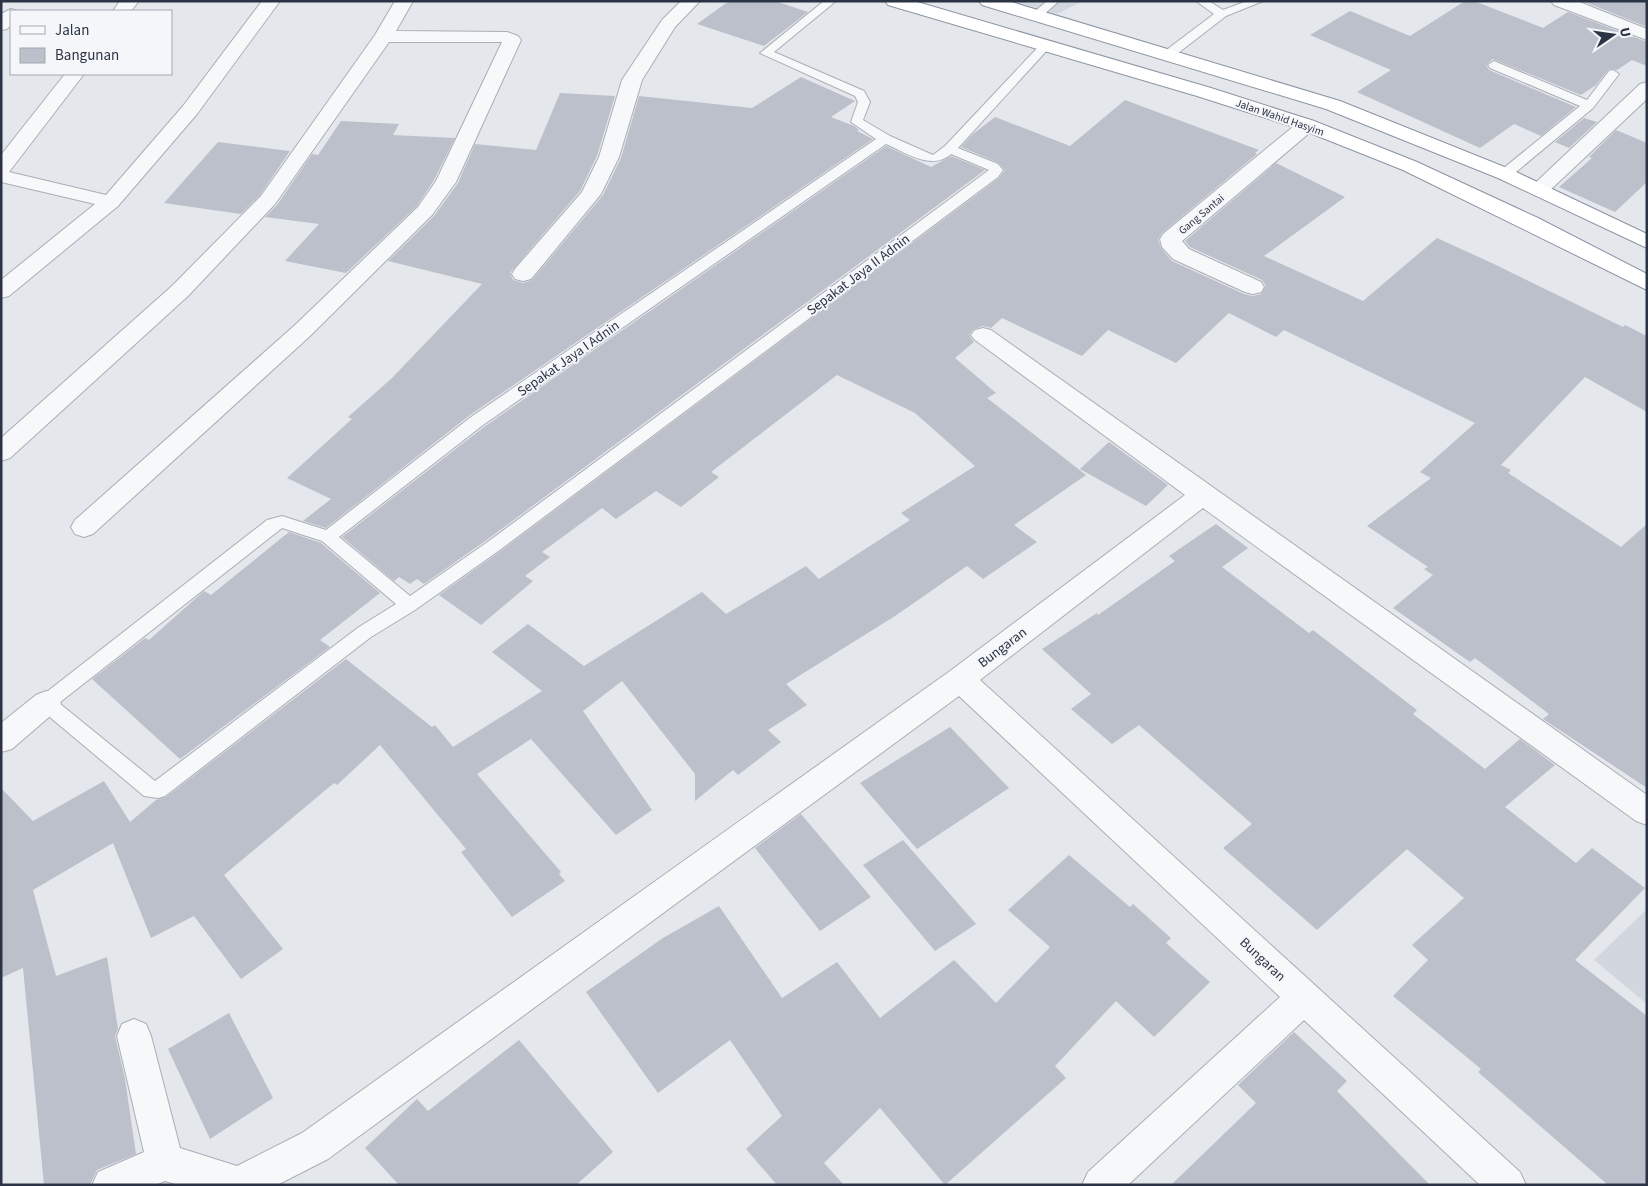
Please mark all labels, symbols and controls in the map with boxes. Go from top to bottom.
legend [10,10,172,75]
north arrow [1588,10,1638,60]
text: Jalan [55,20,89,41]
text: U [1614,26,1635,39]
text: Bangunan [55,45,119,66]
street label: Jalan Wahid Hasyim [1234,95,1326,140]
street label: Gang Santai [1175,191,1227,238]
street label: Sepakat Jaya II Adnin [803,229,914,320]
street label: Sepakat Jaya I Adnin [513,316,624,402]
street label: Bungaran [974,623,1031,673]
street label: Bungaran [1235,933,1290,986]

